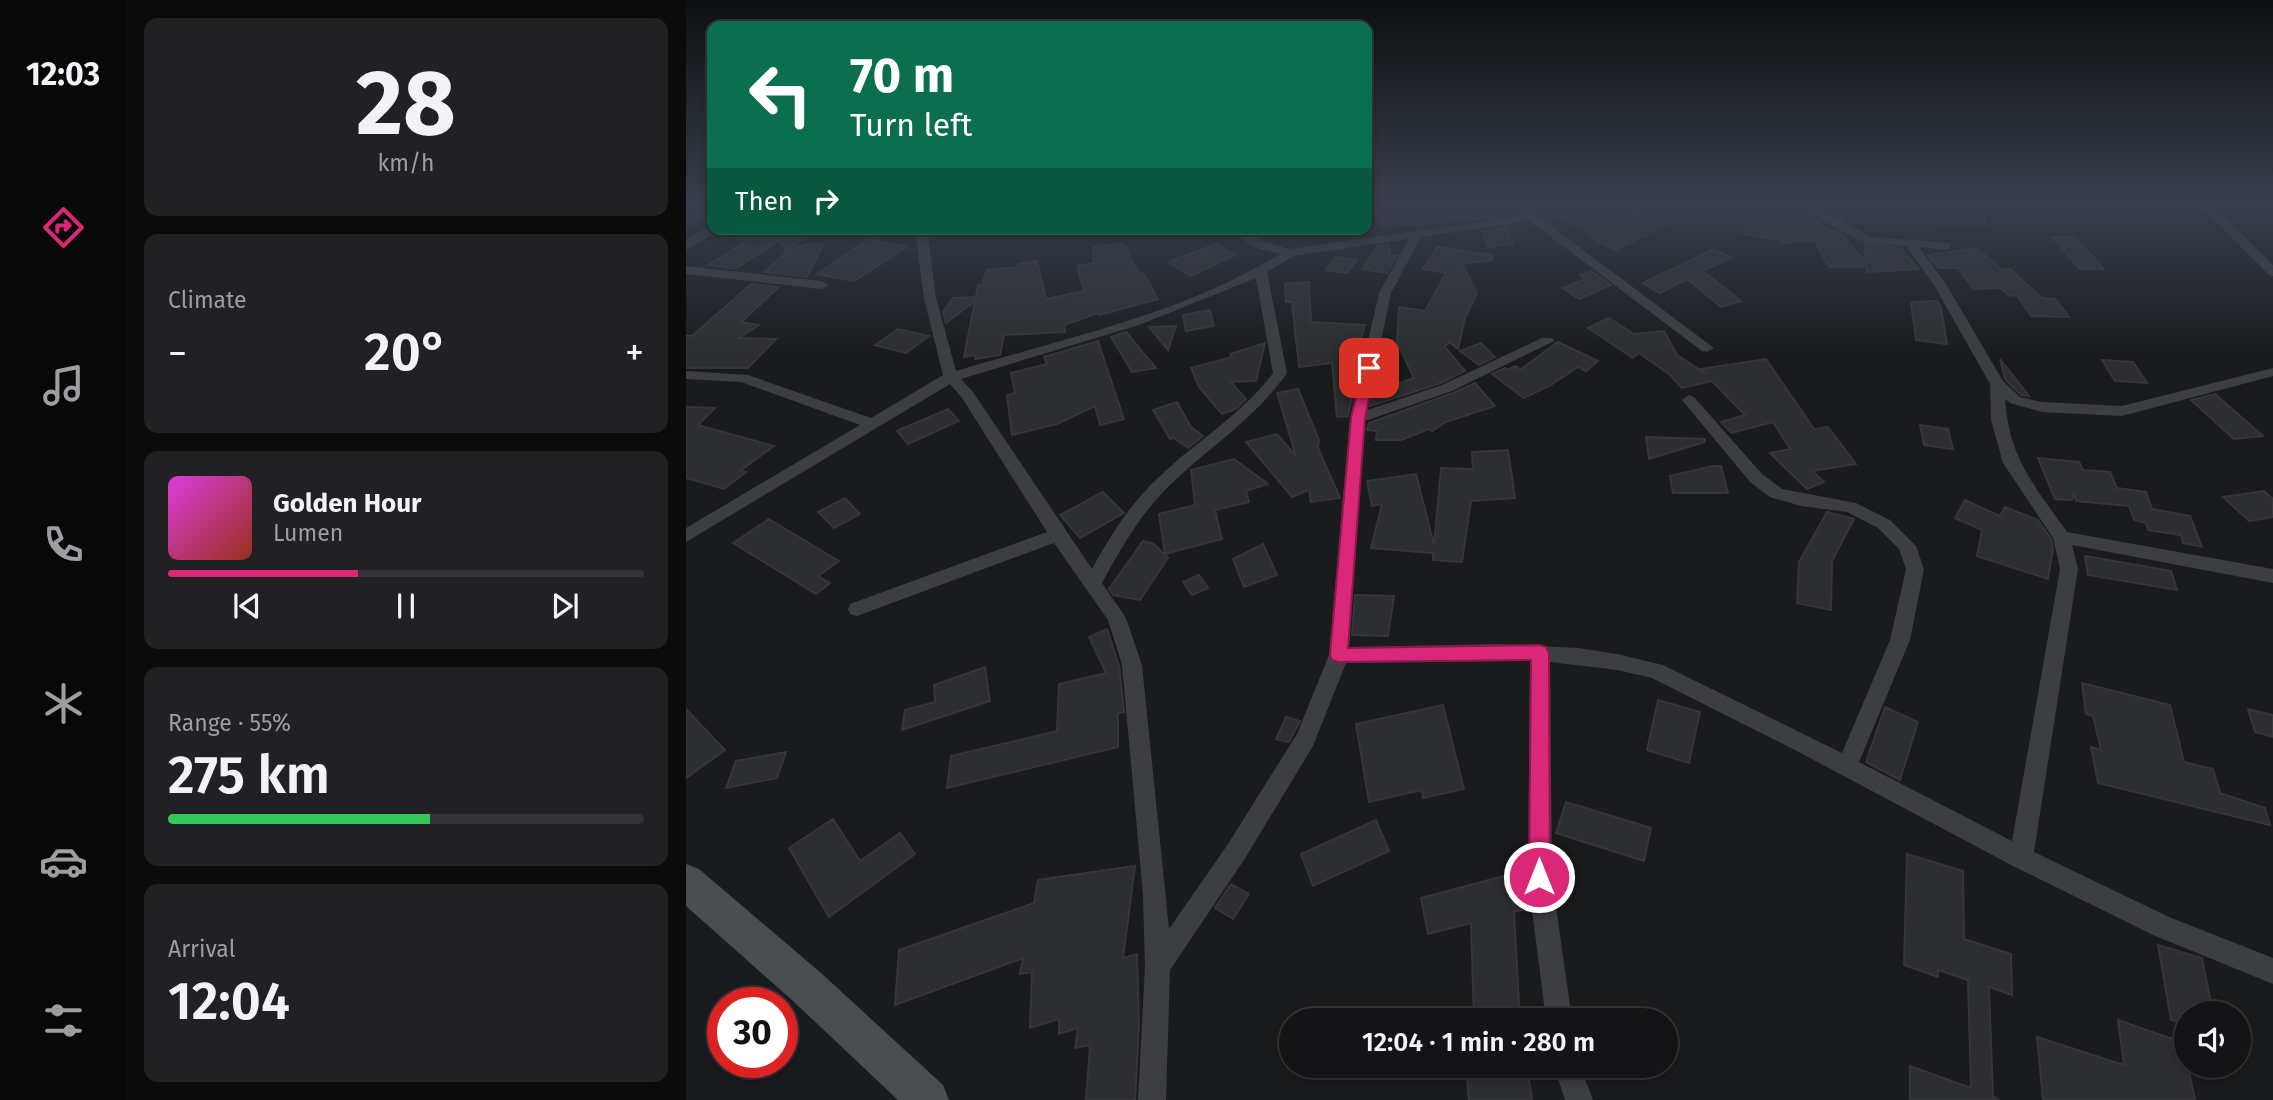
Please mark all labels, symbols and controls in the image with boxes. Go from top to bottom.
text: 70 m [850,46,954,105]
text: 28 [356,49,456,158]
icon: left [735,49,826,140]
text: 12:03 [26,55,100,93]
text: Turn left [850,106,972,144]
text: km/h [378,149,434,177]
icon: right [807,182,845,220]
text: Then [735,186,793,217]
icon: directions [39,203,88,252]
text: Climate [168,286,247,314]
text: 20° [364,321,448,384]
text: − [168,330,187,376]
text: + [625,330,644,376]
pin [1339,338,1399,398]
icon: arrive [1350,349,1388,387]
icon: music [39,361,88,410]
text: Golden Hour [273,488,421,519]
text: Lumen [273,519,343,547]
icon: phone [39,520,88,569]
icon: previous [228,587,266,625]
icon: pause [387,587,425,625]
icon: next [546,587,584,625]
icon: climate [39,679,88,728]
text: Range · 55% [168,709,291,737]
text: 275 km [168,744,330,807]
icon: car [39,837,88,886]
position arrow [1502,840,1576,914]
text: Arrival [168,935,235,963]
text: 12:04 [168,970,290,1033]
speed limit sign: 30 [707,987,798,1078]
icon: filters [39,996,88,1045]
map controls [2174,1001,2251,1078]
button: sound [2174,1001,2251,1078]
text: 12:04 · 1 min · 280 m [1362,1027,1595,1058]

